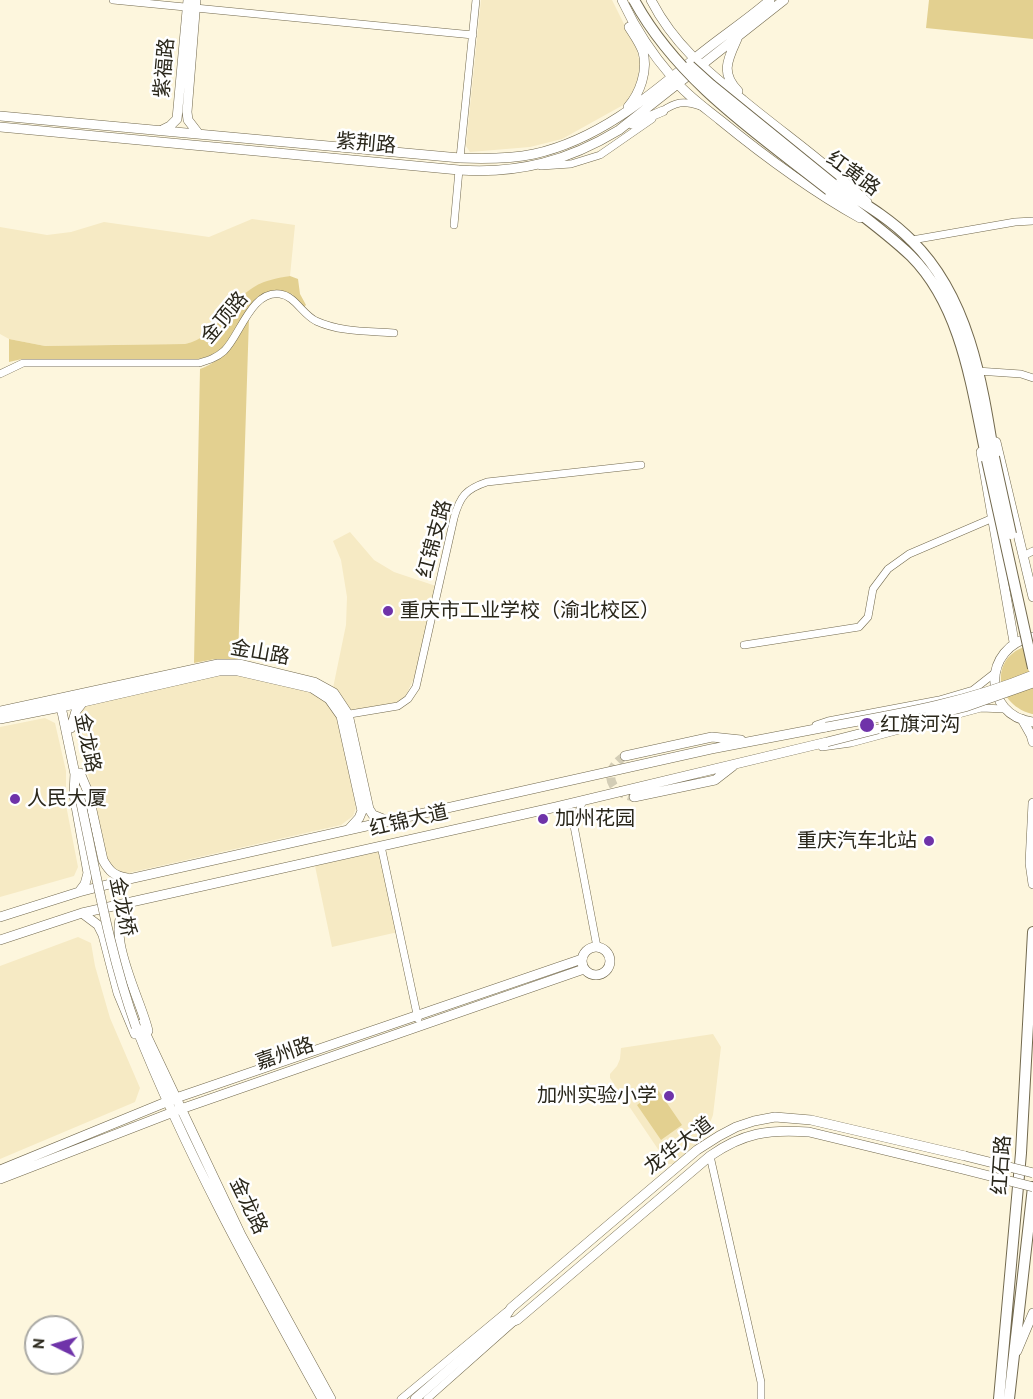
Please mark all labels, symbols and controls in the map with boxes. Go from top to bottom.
street label: 紫福路 [150,37,180,99]
street label: 紫荆路 [335,129,397,159]
street label: 红黄路 [822,147,884,201]
street label: 金顶路 [197,287,253,349]
street label: 红锦支路 [413,497,457,581]
place label: 重庆市工业学校（渝北校区） [400,599,660,623]
marker: 重庆市工业学校（渝北校区） [381,604,395,618]
street label: 金山路 [228,636,292,670]
street label: 金龙路 [69,711,105,775]
place label: 红旗河沟 [880,713,960,737]
marker: 红旗河沟 [858,716,876,734]
place label: 人民大厦 [27,787,107,811]
marker: 人民大厦 [8,792,22,806]
street label: 红锦大道 [367,800,451,842]
place label: 加州花园 [555,807,635,831]
marker: 加州花园 [536,812,550,826]
place label: 重庆汽车北站 [797,829,917,853]
marker: 重庆汽车北站 [922,834,936,848]
street label: 金龙桥 [104,875,140,939]
street label: 嘉州路 [253,1033,317,1075]
place label: 加州实验小学 [537,1084,657,1108]
marker: 加州实验小学 [662,1089,676,1103]
street label: 龙华大道 [640,1112,718,1180]
street label: 红石路 [988,1134,1016,1196]
street label: 金龙路 [224,1174,272,1238]
north arrow [24,1315,84,1375]
text: N [28,1338,48,1350]

